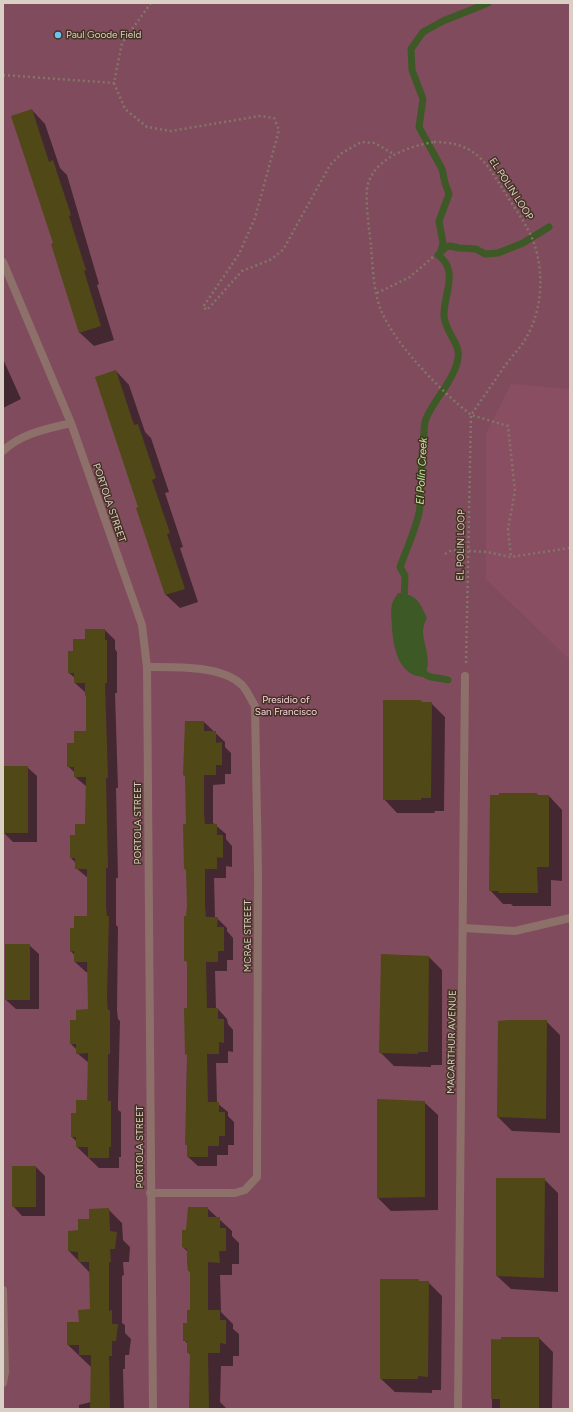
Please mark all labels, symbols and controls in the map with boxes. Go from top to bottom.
place label: Paul Goode Field [66,29,141,41]
marker: Paul Goode Field [53,30,63,40]
street label: EL POLIN LOOP [486,156,536,222]
water label: El Polín Creek [414,437,430,505]
street label: PORTOLA STREET [90,462,128,544]
street label: EL POLIN LOOP [454,509,468,581]
park label: Presidio of San Francisco [255,694,317,718]
street label: PORTOLA STREET [132,782,144,864]
street label: MCRAE STREET [242,900,254,972]
street label: MACARTHUR AVENUE [445,990,459,1094]
street label: PORTOLA STREET [134,1106,146,1188]

